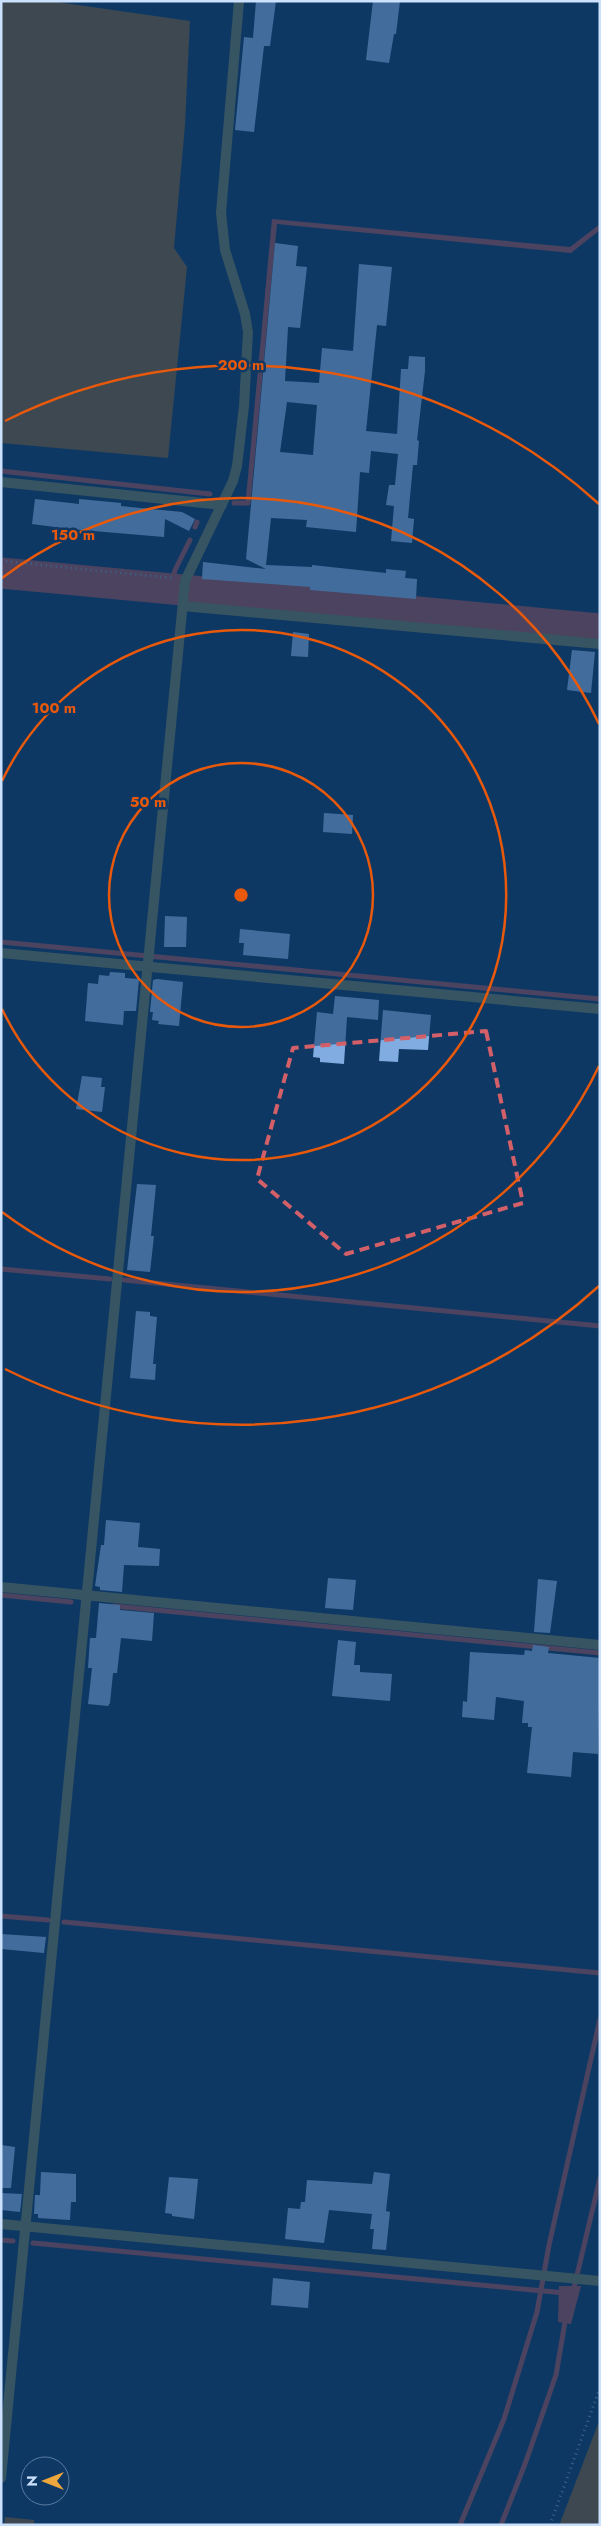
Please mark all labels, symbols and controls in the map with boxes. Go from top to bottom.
text: 200 m [218,354,264,376]
text: 150 m [51,524,95,546]
text: 100 m [32,697,76,719]
text: 50 m [130,791,166,813]
centre of rings [232,886,250,904]
north arrow [20,2456,70,2506]
text: N [22,2475,42,2487]

